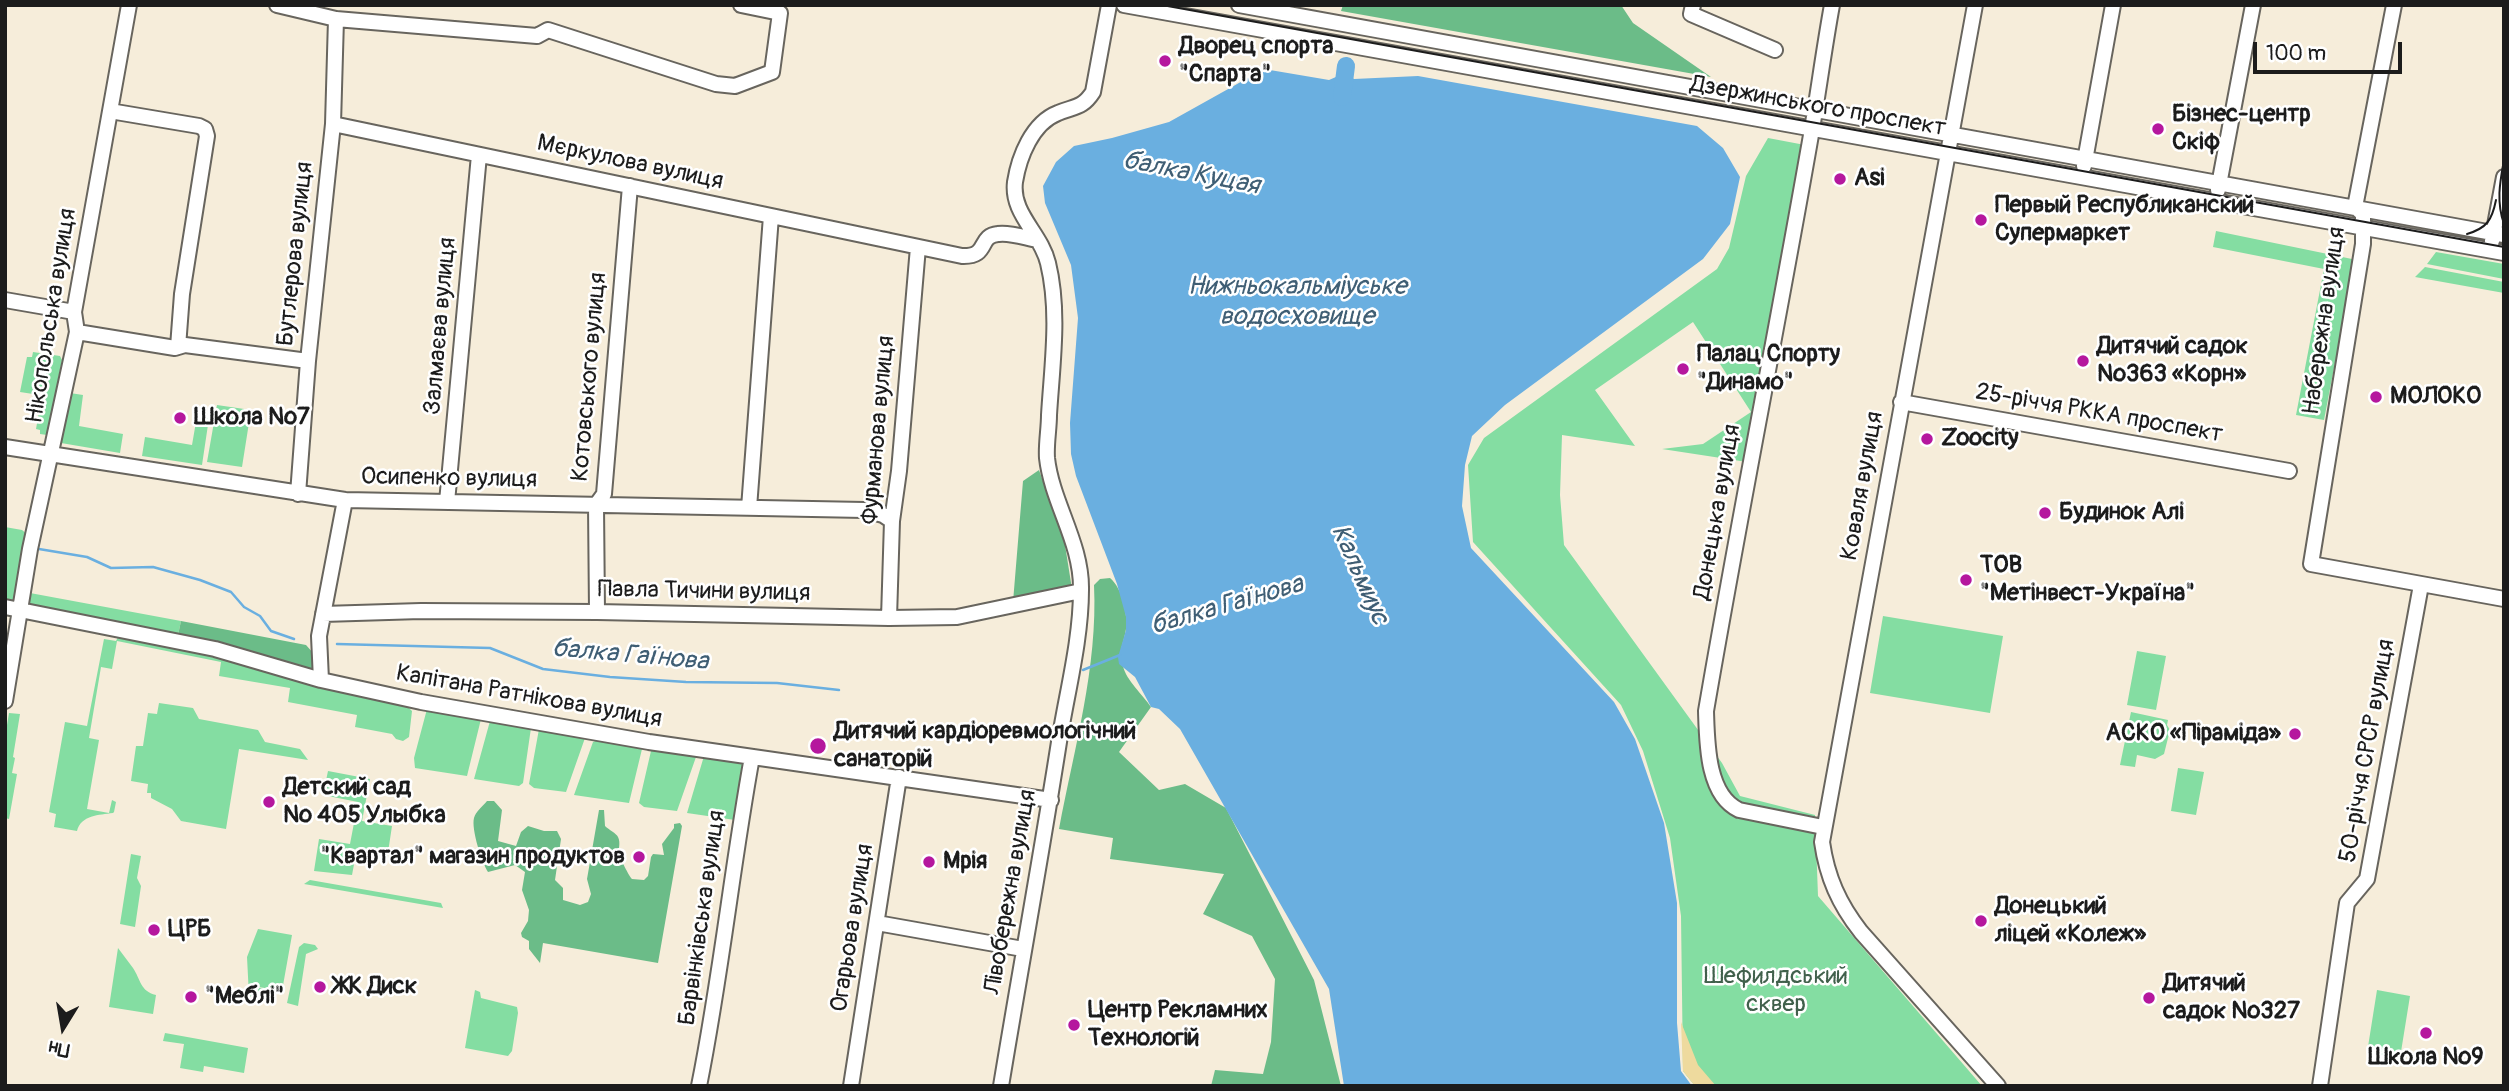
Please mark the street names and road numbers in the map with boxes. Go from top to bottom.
street label: Дзержинського проспект [1688,70,1948,144]
street label: Мєркулова вулиця [534,129,726,197]
street label: Бутлерова вулиця [272,160,320,348]
street label: Нікопольська вулиця [21,206,83,426]
street label: Набережна вулиця [2298,225,2352,417]
street label: Залмаєва вулиця [419,236,463,416]
street label: Котовського вулиця [567,271,613,483]
street label: Фурманова вулиця [856,334,902,526]
street label: 25-річчя РККА проспект [1973,378,2225,450]
street label: Коваля вулиця [1836,409,1890,563]
street label: Донецька вулиця [1688,422,1748,602]
street label: Осипенко вулиця [361,463,537,495]
street label: Павла Тичини вулиця [597,576,811,608]
street label: 50-річчя СРСР вулиця [2334,637,2402,865]
street label: Капітана Ратнікова вулиця [394,659,664,735]
street label: Лівобережна вулиця [979,787,1043,997]
street label: Барвінківська вулиця [674,809,732,1027]
street label: Огарьова вулиця [826,842,880,1014]

